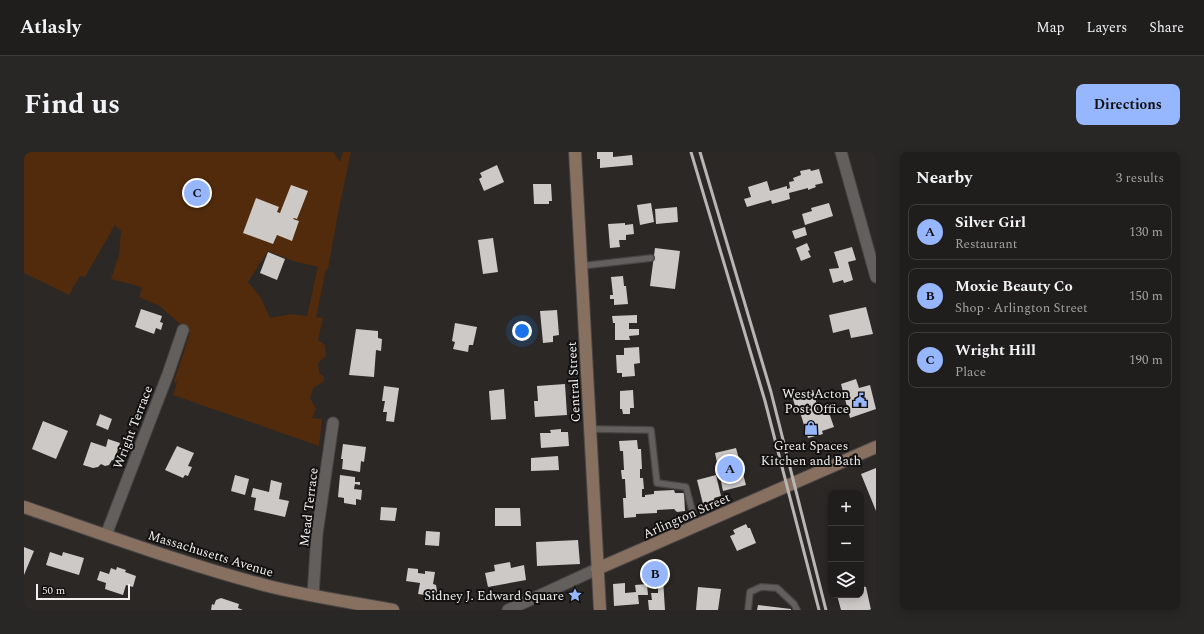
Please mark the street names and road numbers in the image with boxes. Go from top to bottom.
street label: Central Street [562,341,586,423]
street label: Wright Terrace [108,383,158,472]
street label: Mead Terrace [294,466,324,548]
street label: Arlington Street [639,488,734,544]
street label: Massachusetts Avenue [145,525,276,583]

